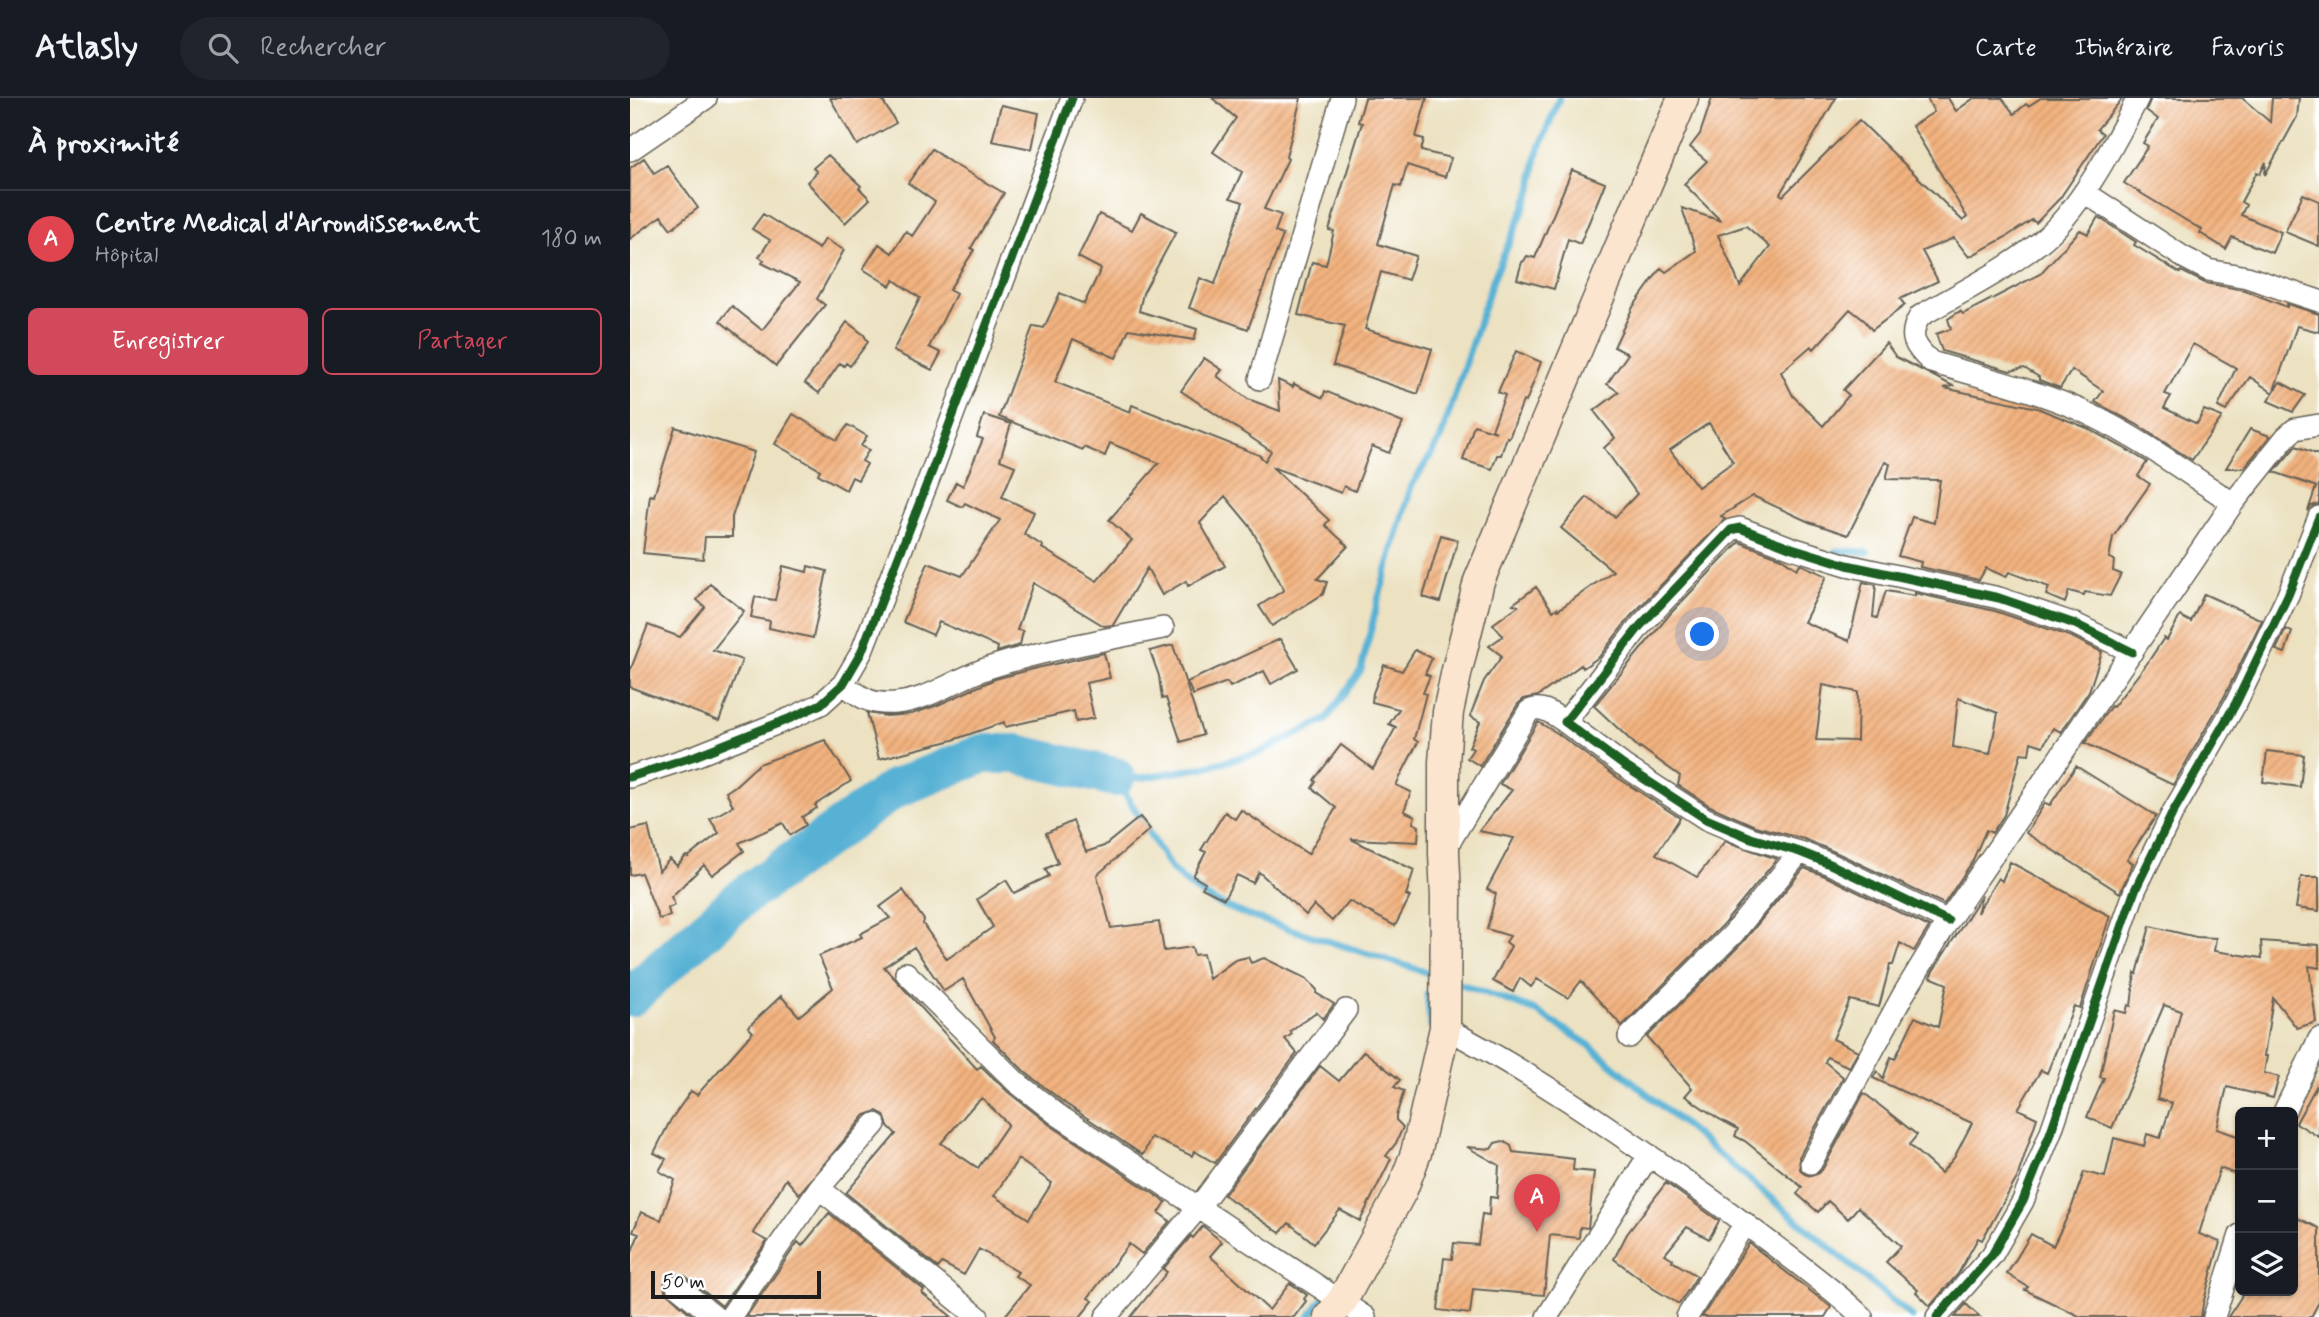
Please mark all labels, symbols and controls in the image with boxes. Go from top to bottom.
search box [180,17,670,80]
text: Atlasly [35,26,138,70]
icon: search [204,29,242,67]
text: Rechercher [260,31,387,65]
text: Carte [1975,33,2037,64]
text: Itinéraire [2075,33,2173,64]
text: Favoris [2211,33,2284,64]
text: À proximité [28,124,179,163]
text: Centre Medical d'Arrondissement [95,207,480,241]
text: A [43,224,59,254]
text: 180 m [541,224,602,254]
text: Hôpital [95,241,158,271]
button: Enregistrer [28,308,308,375]
button: Partager [322,308,602,375]
your location [1685,617,1719,651]
map controls [2235,1107,2298,1296]
button: + [2235,1107,2298,1170]
button: − [2235,1170,2298,1233]
pin: A [1514,1174,1560,1232]
button: layers [2235,1233,2298,1296]
scale bar [651,1268,821,1300]
text: 50 m [662,1270,705,1295]

